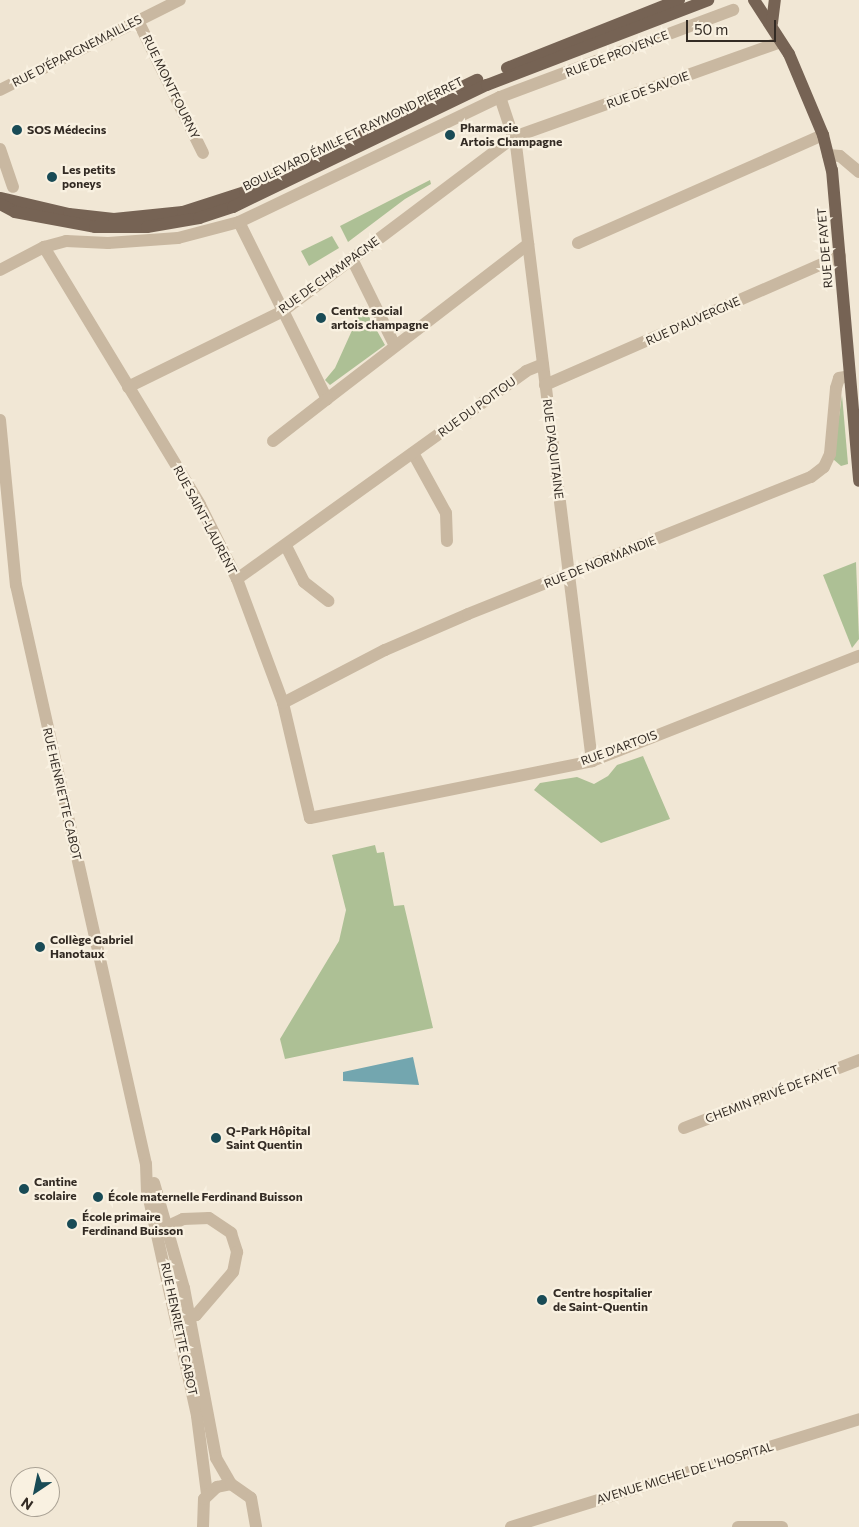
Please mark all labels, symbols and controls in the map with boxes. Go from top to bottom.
scale bar [689,10,779,42]
street label: RUE D'ÉPARGNEMAILLES [10,12,144,90]
text: 50 m [694,20,728,38]
street label: RUE DE PROVENCE [564,28,670,80]
street label: RUE MONTFOURNY [140,33,202,141]
street label: RUE DE SAVOIE [605,68,691,112]
street label: BOULEVARD ÉMILE ET RAYMOND PIERRET [241,74,465,194]
place label: Pharmacie Artois Champagne [460,121,562,149]
place label: SOS Médecins [27,123,106,137]
marker: SOS Médecins [11,124,23,136]
marker: Pharmacie Artois Champagne [444,129,456,141]
place label: Les petits poneys [62,163,116,191]
marker: Les petits poneys [46,171,58,183]
street label: RUE DE FAYET [814,207,836,289]
street label: RUE DE CHAMPAGNE [276,234,382,316]
street label: RUE D'AUVERGNE [644,294,742,348]
place label: Centre social artois champagne [331,304,429,332]
marker: Centre social artois champagne [315,312,327,324]
street label: RUE DU POITOU [435,374,519,440]
street label: RUE D'AQUITAINE [540,398,566,500]
street label: RUE SAINT-LAURENT [170,463,240,577]
street label: RUE DE NORMANDIE [542,533,658,591]
street label: RUE HENRIETTE CABOT [40,726,84,862]
street label: RUE D'ARTOIS [579,728,659,768]
place label: Collège Gabriel Hanotaux [50,933,133,961]
marker: Collège Gabriel Hanotaux [34,941,46,953]
street label: CHEMIN PRIVÉ DE FAYET [703,1062,841,1126]
place label: Q-Park Hôpital Saint Quentin [226,1124,310,1152]
marker: Q-Park Hôpital Saint Quentin [210,1132,222,1144]
place label: Cantine scolaire [34,1175,77,1203]
marker: Cantine scolaire [18,1183,30,1195]
place label: École maternelle Ferdinand Buisson [108,1190,303,1204]
marker: École maternelle Ferdinand Buisson [92,1191,104,1203]
place label: École primaire Ferdinand Buisson [82,1210,183,1238]
marker: École primaire Ferdinand Buisson [66,1218,78,1230]
street label: RUE HENRIETTE CABOT [158,1261,200,1397]
place label: Centre hospitalier de Saint-Quentin [553,1286,652,1314]
marker: Centre hospitalier de Saint-Quentin [535,1293,549,1307]
street label: AVENUE MICHEL DE L'HOSPITAL [595,1439,775,1507]
north arrow [10,1467,60,1517]
text: N [18,1494,36,1514]

